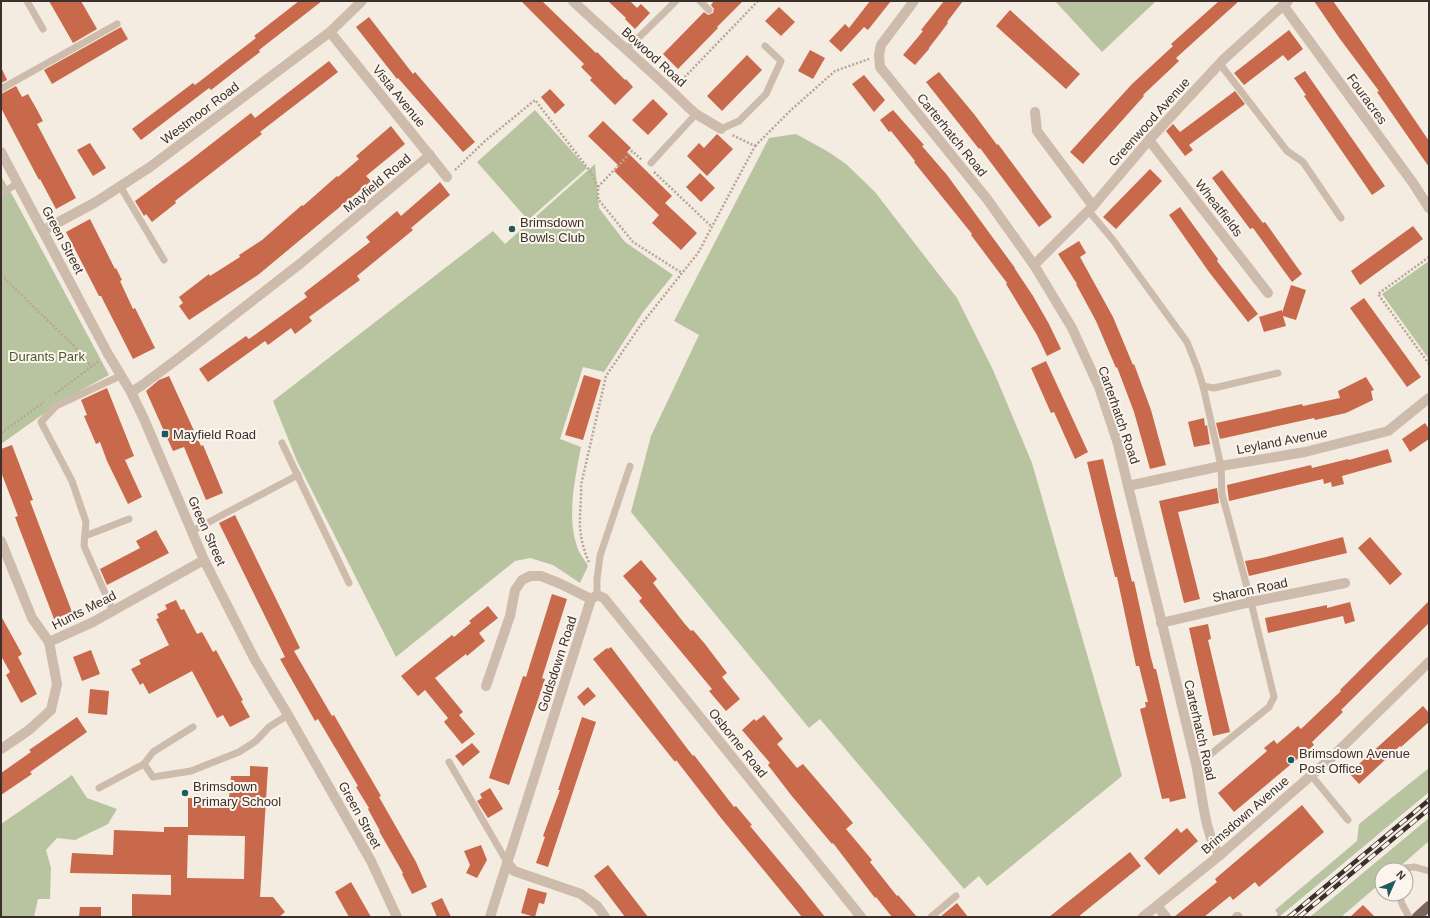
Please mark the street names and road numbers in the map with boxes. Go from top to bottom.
street label: Bowood Road [619,24,689,90]
street label: Vista Avenue [369,62,429,130]
street label: Fouracres [1344,71,1391,127]
street label: Greenwood Avenue [1105,75,1193,169]
street label: Westmoor Road [158,79,242,147]
street label: Carterhatch Road [914,90,990,180]
street label: Mayfield Road [340,151,414,215]
street label: Wheatfields [1192,177,1246,240]
street label: Green Street [39,204,87,277]
street label: Carterhatch Road [1095,364,1143,466]
street label: Leyland Avenue [1235,425,1329,457]
street label: Green Street [185,494,229,568]
street label: Sharon Road [1211,575,1289,605]
street label: Hunts Mead [49,587,119,633]
street label: Goldsdown Road [534,614,580,714]
street label: Carterhatch Road [1181,678,1219,782]
street label: Osborne Road [706,705,770,781]
street label: Brimsdown Avenue [1198,773,1292,857]
street label: Green Street [335,779,385,852]

